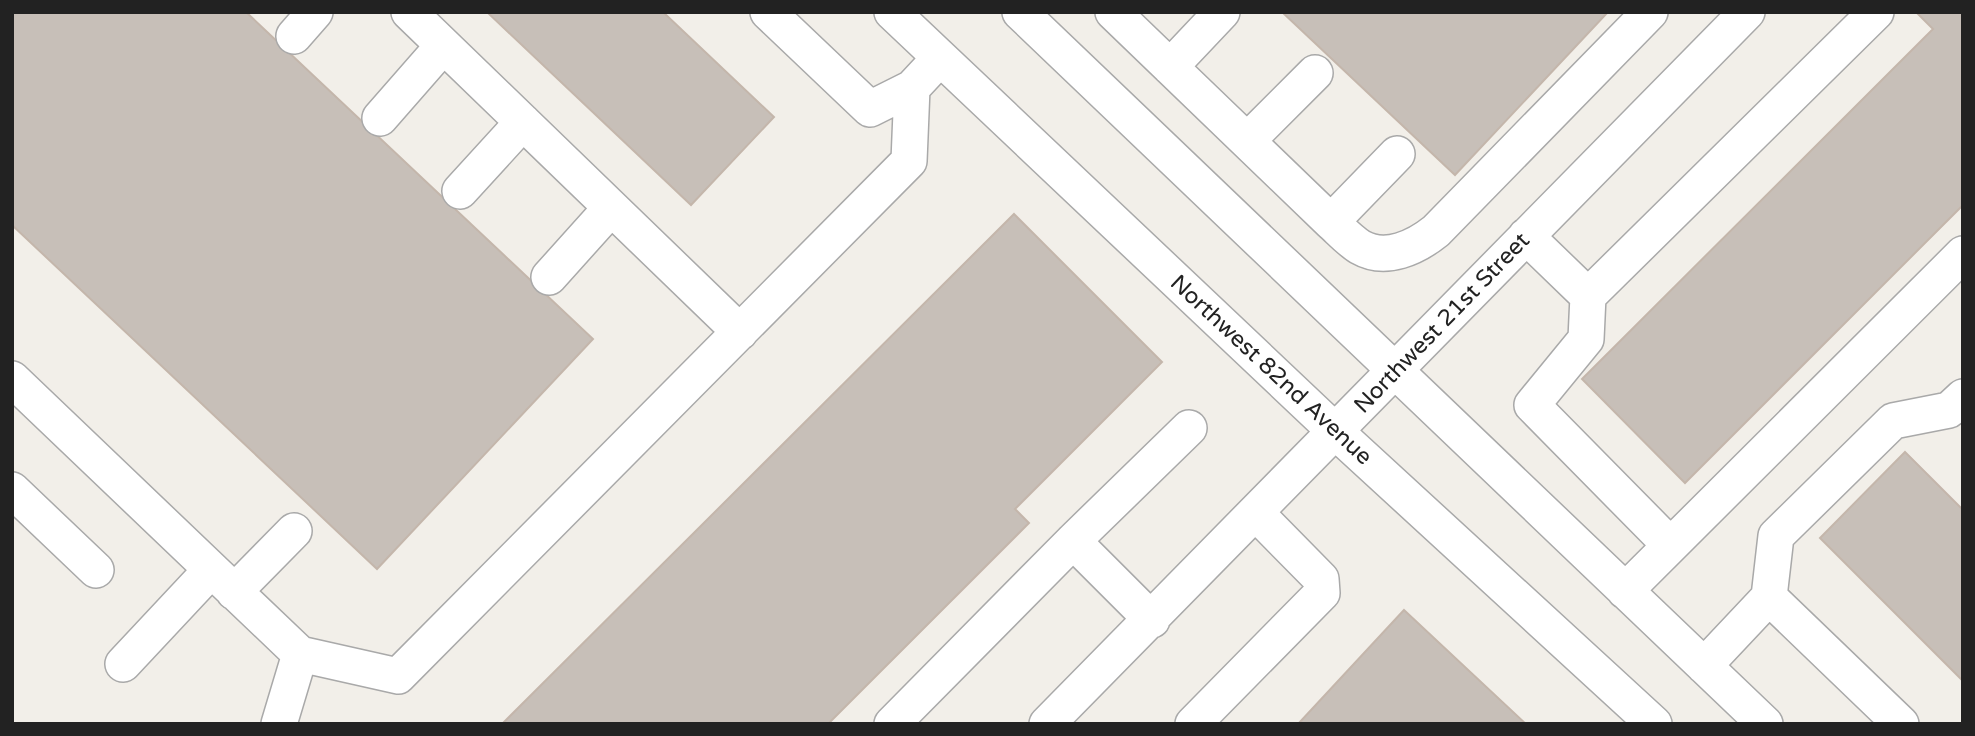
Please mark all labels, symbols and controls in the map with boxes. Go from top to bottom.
street label: Northwest 21st Street [1348,227,1536,419]
street label: Northwest 82nd Avenue [1164,269,1378,471]

